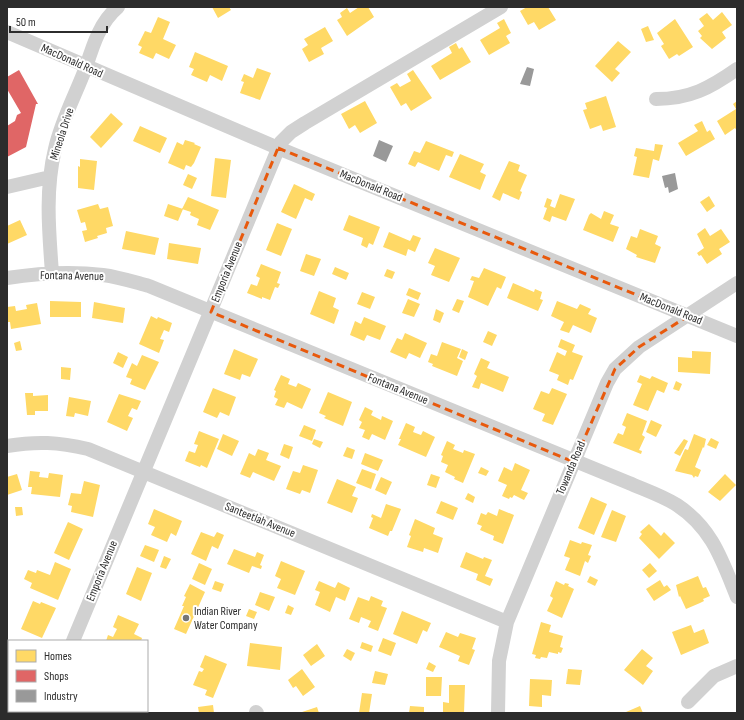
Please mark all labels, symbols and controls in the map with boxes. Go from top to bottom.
scale bar [10,8,107,34]
text: 50 m [16,15,36,30]
street label: MacDonald Road [39,41,105,81]
street label: Mineola Drive [47,106,78,162]
street label: MacDonald Road [337,167,405,205]
street label: Emporia Avenue [208,239,246,305]
street label: Fontana Avenue [40,268,104,284]
street label: MacDonald Road [637,290,705,328]
street label: Fontana Avenue [366,370,431,408]
street label: Towanda Road [553,439,589,497]
street label: Santeetlah Avenue [222,499,298,541]
street label: Emporia Avenue [83,538,121,604]
place label: Indian River Water Company [194,604,258,633]
marker: Indian River Water Company [181,613,191,623]
legend [8,640,148,712]
text: Homes [44,649,72,664]
text: Shops [44,669,69,684]
text: Industry [44,689,78,704]

